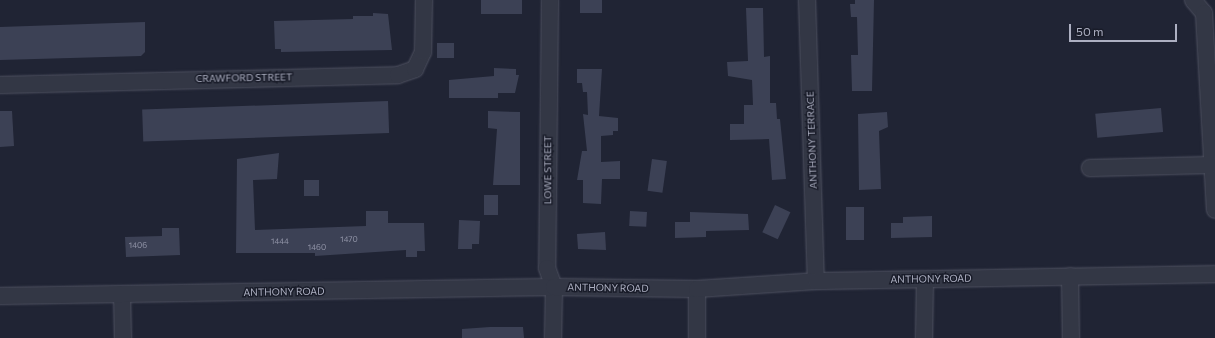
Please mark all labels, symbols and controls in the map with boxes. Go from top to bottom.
scale bar [1071,16,1179,42]
text: 50 m [1076,24,1104,38]
street label: CRAWFORD STREET [195,71,293,85]
street label: ANTHONY TERRACE [804,91,820,189]
street label: LOWE STREET [542,136,554,204]
house number: 1470 [340,235,358,245]
house number: 1444 [271,237,289,247]
house number: 1406 [129,241,147,251]
house number: 1460 [308,243,326,253]
street label: ANTHONY ROAD [890,272,972,286]
street label: ANTHONY ROAD [567,281,649,295]
street label: ANTHONY ROAD [243,285,325,299]

